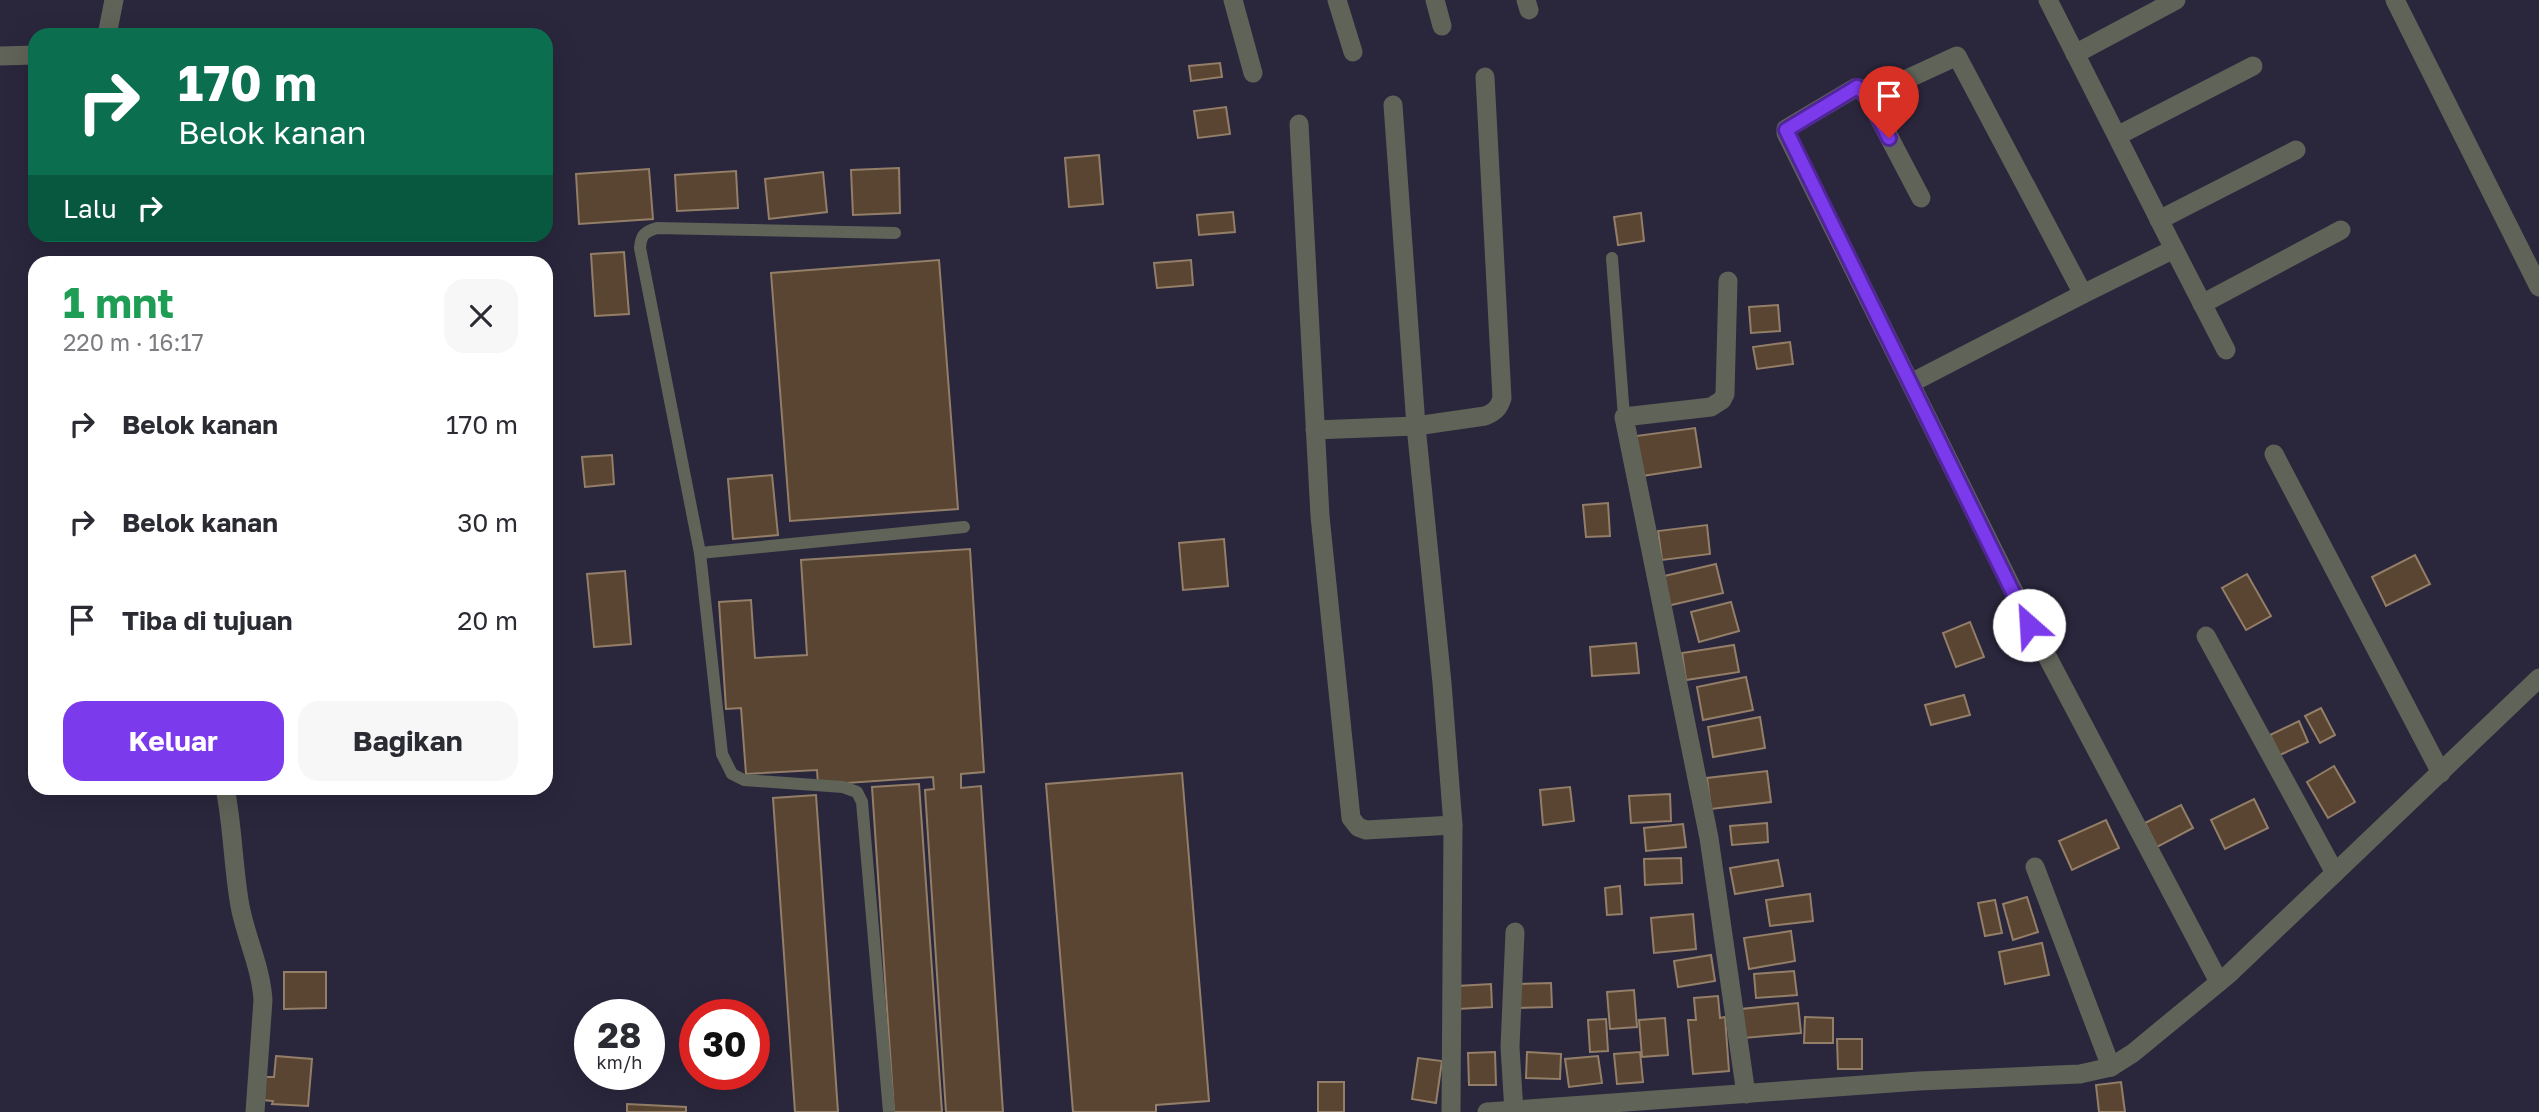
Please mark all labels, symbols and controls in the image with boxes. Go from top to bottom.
text: 170 m [178,53,317,112]
icon: right [63,56,154,147]
pin [1859,66,1919,138]
icon: arrive [1870,77,1908,115]
text: Belok kanan [178,113,366,151]
icon: right [131,189,169,227]
text: Lalu [63,193,117,224]
text: 1 mnt [63,277,174,327]
button: close [444,279,518,353]
text: 220 m · 16:17 [63,328,204,356]
icon: right [63,405,101,443]
text: Belok kanan [122,409,278,440]
text: 170 m [446,409,518,440]
icon: right [63,503,101,541]
text: Belok kanan [122,507,278,538]
text: 30 m [457,507,518,538]
position arrow [1992,588,2066,662]
icon: arrive [63,601,101,639]
text: Tiba di tujuan [122,605,292,636]
text: 20 m [457,605,518,636]
button: Keluar [63,701,284,781]
button: Bagikan [298,701,518,781]
speed limit sign: 30 [679,999,770,1090]
text: 28 [598,1014,641,1056]
text: km/h [597,1051,642,1073]

